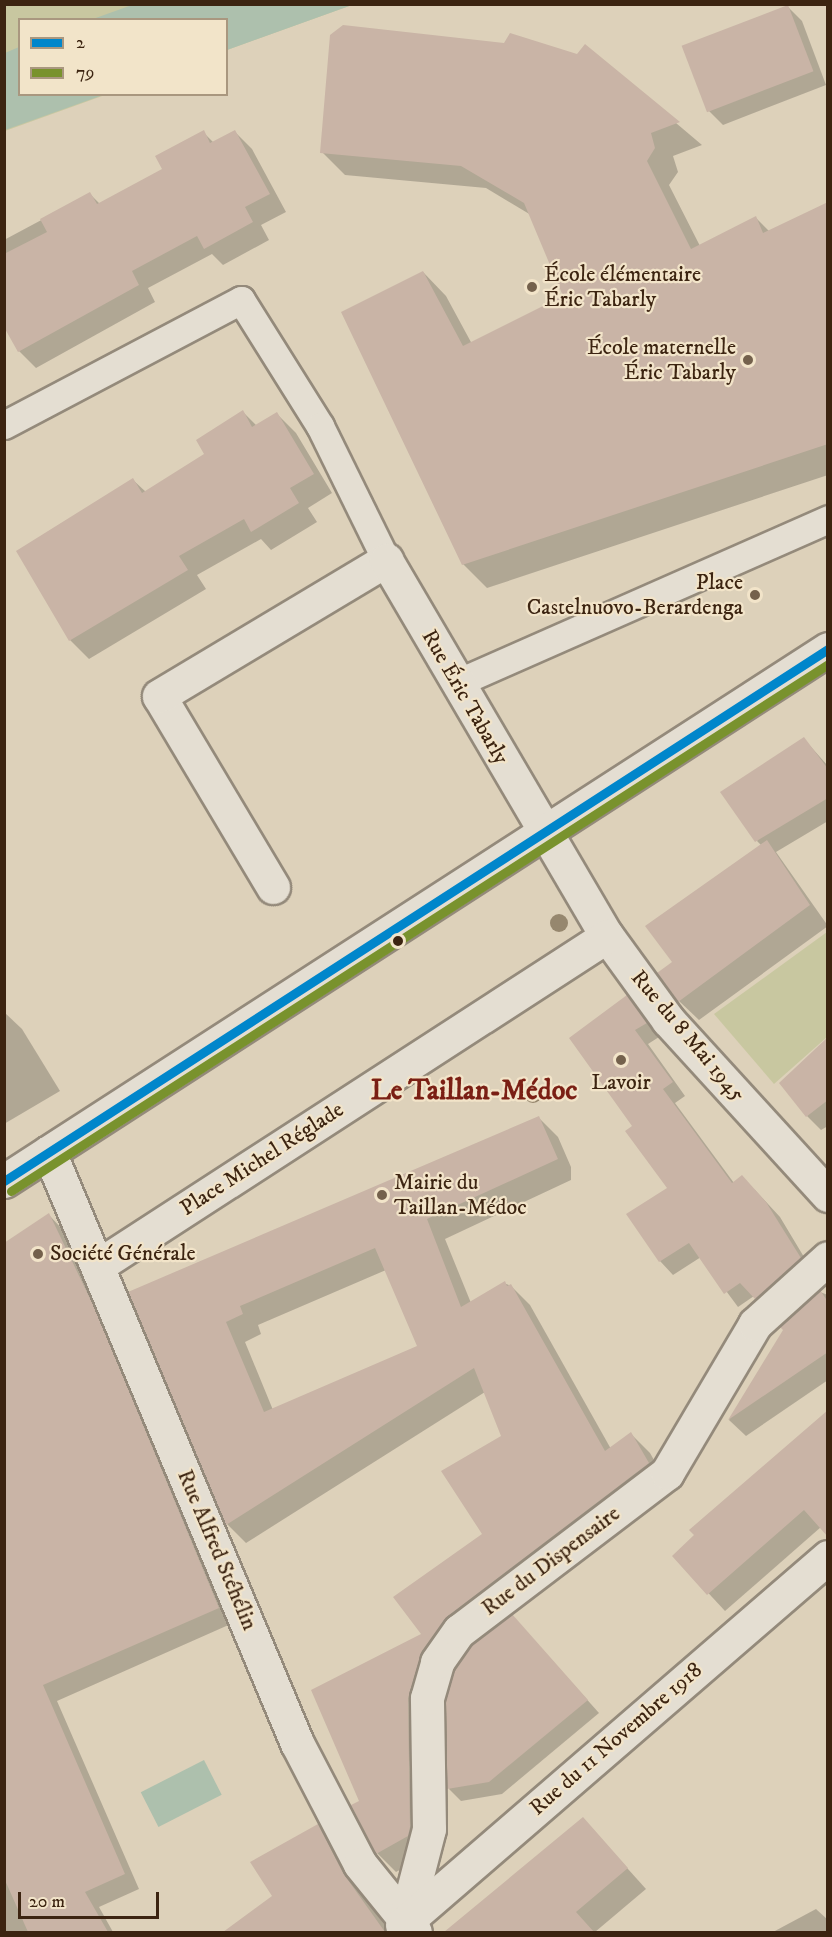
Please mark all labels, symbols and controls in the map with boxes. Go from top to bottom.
legend [18,18,228,96]
text: 2 [76,32,85,54]
text: 79 [76,62,94,84]
place label: École élémentaire Éric Tabarly [544,261,701,312]
marker: École élémentaire Éric Tabarly [525,280,539,294]
place label: École maternelle Éric Tabarly [587,334,736,386]
marker: École maternelle Éric Tabarly [741,353,755,367]
place label: Place Castelnuovo-Berardenga [527,569,743,620]
marker: Place Castelnuovo-Berardenga [748,588,762,602]
street label: Rue Éric Tabarly [416,625,514,769]
unlabelled marker [392,935,404,947]
street label: Rue du 8 Mai 1945 [625,965,751,1107]
marker: Lavoir [614,1053,628,1067]
place label: Lavoir [591,1070,651,1096]
district label: Le Taillan-Médoc [371,1074,577,1108]
street label: Place Michel Réglade [175,1096,349,1222]
place label: Mairie du Taillan-Médoc [394,1169,527,1220]
marker: Mairie du Taillan-Médoc [375,1188,389,1202]
place label: Société Générale [50,1241,196,1267]
marker: Société Générale [31,1247,45,1261]
street label: Rue Alfred Stéhélin [171,1466,263,1634]
street label: Rue du Dispensaire [477,1500,625,1622]
street label: Rue du 11 Novembre 1918 [524,1657,708,1821]
scale bar [21,1880,162,1918]
text: 20 m [29,1891,65,1913]

